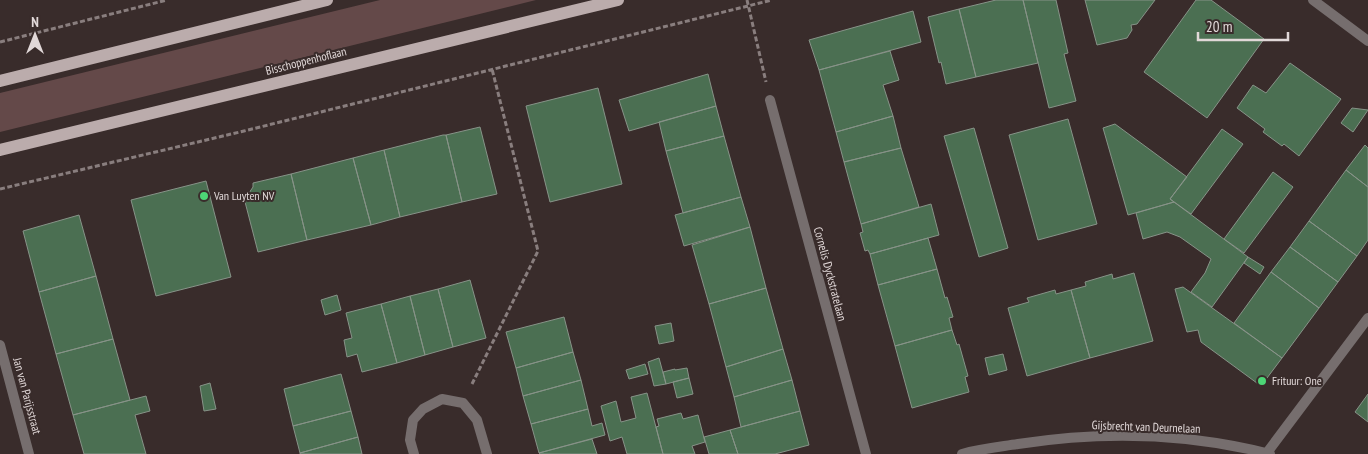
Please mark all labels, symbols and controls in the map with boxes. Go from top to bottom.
north arrow [10,10,60,60]
scale bar [1198,10,1288,42]
text: N [31,13,39,31]
text: 20 m [1206,17,1232,36]
street label: Bisschoppenhoflaan [264,43,348,78]
place label: Van Luyten NV [213,188,275,203]
marker: Van Luyten NV [198,190,210,202]
street label: Cornelis Dyckstratelaan [811,225,850,323]
street label: Jan van Parijsstraat [10,355,45,436]
place label: Frituur: One [1272,373,1322,388]
marker: Frituur: One [1256,375,1268,387]
street label: Gijsbrecht van Deurnelaan [1091,417,1201,436]

